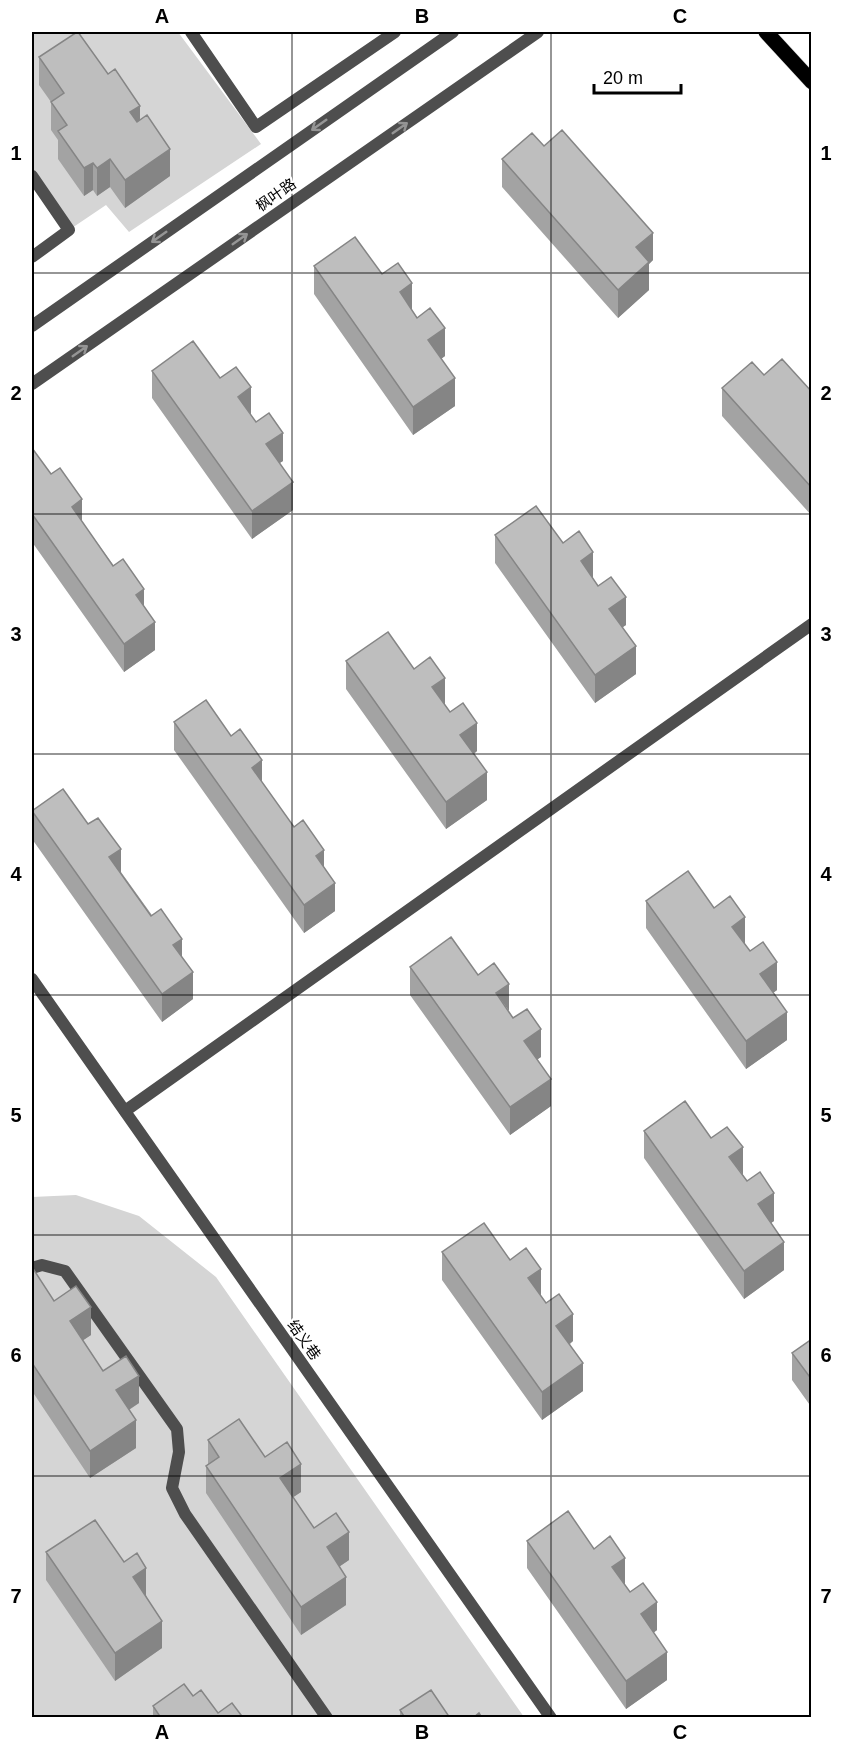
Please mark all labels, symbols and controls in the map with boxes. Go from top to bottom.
text: A [155,5,169,27]
text: B [415,5,429,27]
text: C [673,5,687,27]
scale bar [594,57,681,95]
text: 20 m [603,68,643,88]
one-way arrow [311,119,327,131]
one-way arrow [391,122,407,134]
text: 1 [10,142,22,164]
text: 1 [820,142,832,164]
street label: 枫叶路 [252,175,299,214]
one-way arrow [151,231,168,243]
one-way arrow [231,233,247,245]
one-way arrow [71,345,87,357]
text: 2 [10,382,22,404]
text: 2 [820,382,832,404]
text: 3 [10,623,22,645]
text: 3 [820,623,832,645]
text: 4 [10,863,22,885]
text: 4 [820,863,832,885]
text: 5 [10,1104,22,1126]
text: 5 [820,1104,832,1126]
street label: 结义巷 [285,1316,324,1363]
text: 6 [10,1344,22,1366]
text: 6 [820,1344,832,1366]
text: 7 [10,1585,22,1607]
text: 7 [820,1585,832,1607]
text: A [155,1721,169,1743]
text: B [415,1721,429,1743]
text: C [673,1721,687,1743]

